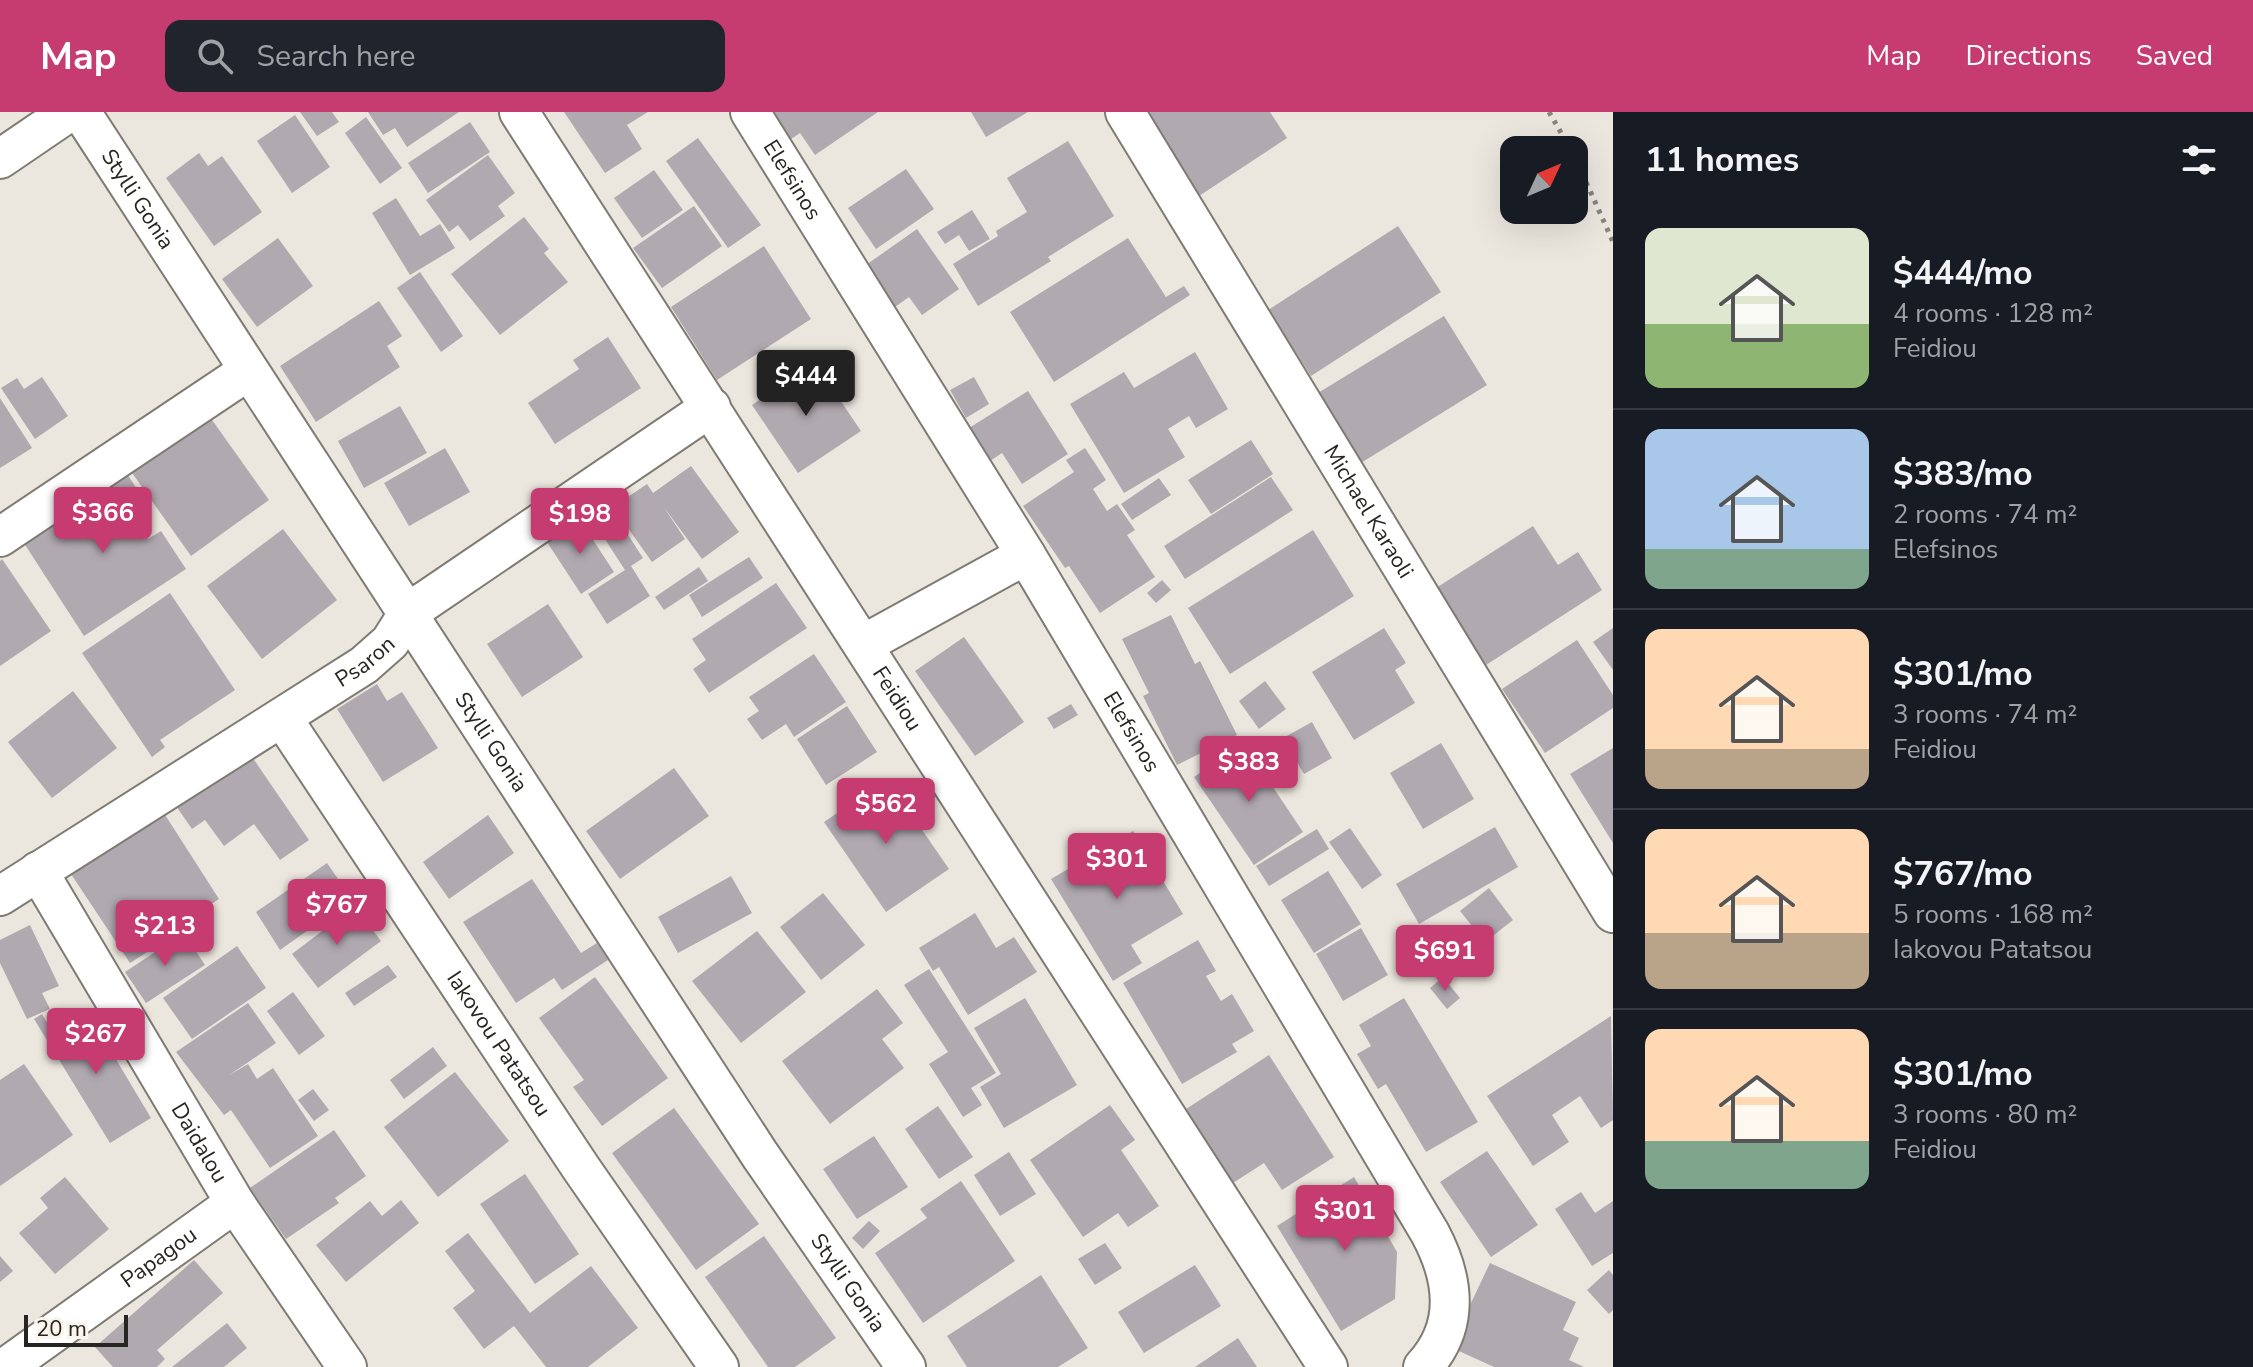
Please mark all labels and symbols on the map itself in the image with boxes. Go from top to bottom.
street label: Elefsinos [756,134,829,226]
north arrow [1500,136,1588,224]
street label: Stylli Gonia [94,143,181,255]
pin: $444 [759,350,853,418]
street label: Michael Karaoli [1316,439,1421,584]
pin: $366 [56,487,150,555]
pin: $198 [533,488,627,556]
street label: Psaron [330,629,402,694]
street label: Feidiou [865,661,929,737]
street label: Stylli Gonia [448,686,535,798]
street label: Elefsinos [1096,686,1167,778]
pin: $383 [1202,736,1296,804]
pin: $562 [839,778,933,846]
pin: $301 [1070,833,1164,901]
pin: $767 [290,879,384,947]
pin: $213 [118,900,212,968]
pin: $691 [1398,925,1492,993]
street label: Iakovou Patatsou [439,965,558,1123]
pin: $267 [49,1008,143,1076]
street label: Daidalou [164,1097,235,1189]
pin: $301 [1298,1185,1392,1253]
street label: Papagou [115,1220,203,1295]
street label: Stylli Gonia [804,1228,893,1338]
scale bar [24,1311,128,1347]

